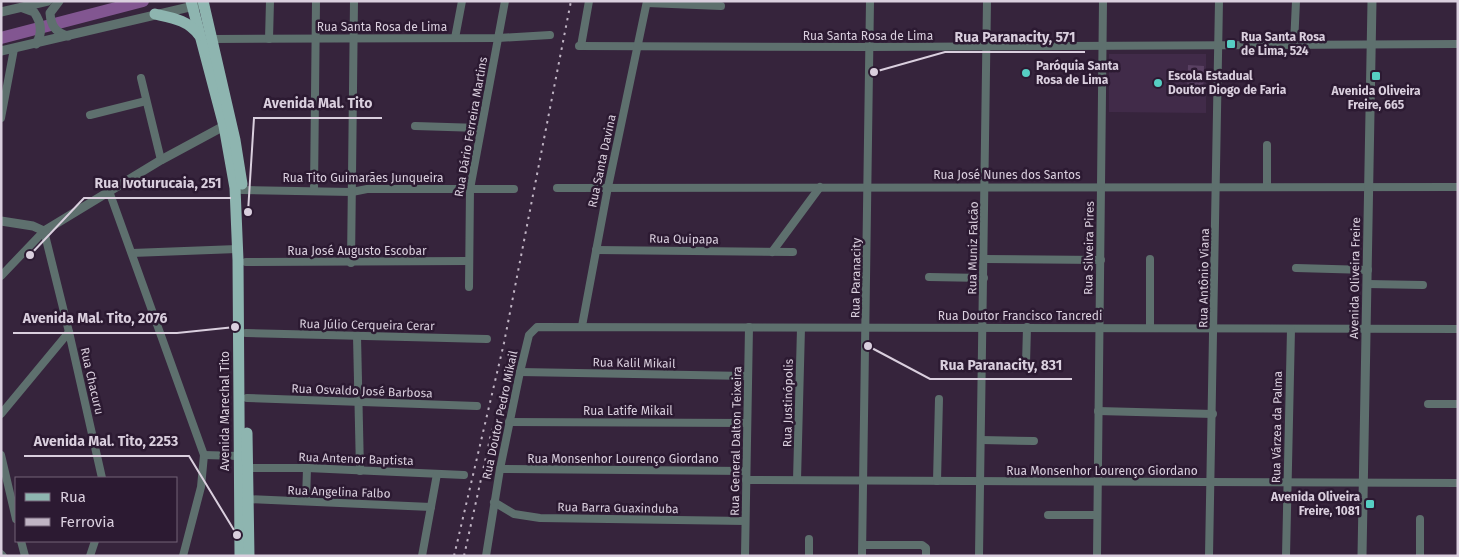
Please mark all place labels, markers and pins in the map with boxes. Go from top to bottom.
callout: Rua Paranacity, 571 [945,23,1085,52]
place label: Rua Santa Rosa de Lima, 524 [1241,30,1326,58]
marker: Rua Santa Rosa de Lima, 524 [1225,38,1237,50]
place label: Paróquia Santa Rosa de Lima [1036,59,1119,87]
marker: Paróquia Santa Rosa de Lima [1020,67,1032,79]
place label: Escola Estadual Doutor Diogo de Faria [1168,69,1287,97]
marker: Avenida Oliveira Freire, 665 [1370,70,1382,82]
marker: Escola Estadual Doutor Diogo de Faria [1152,77,1164,89]
place label: Avenida Oliveira Freire, 665 [1331,84,1421,112]
callout: Avenida Mal. Tito [254,89,382,118]
callout: Rua Ivoturucaia, 251 [84,169,231,198]
callout: Avenida Mal. Tito, 2076 [13,304,177,333]
callout: Rua Paranacity, 831 [930,350,1072,379]
callout: Avenida Mal. Tito, 2253 [24,427,189,456]
place label: Avenida Oliveira Freire, 1081 [1270,490,1360,518]
marker: Avenida Oliveira Freire, 1081 [1364,498,1376,510]

